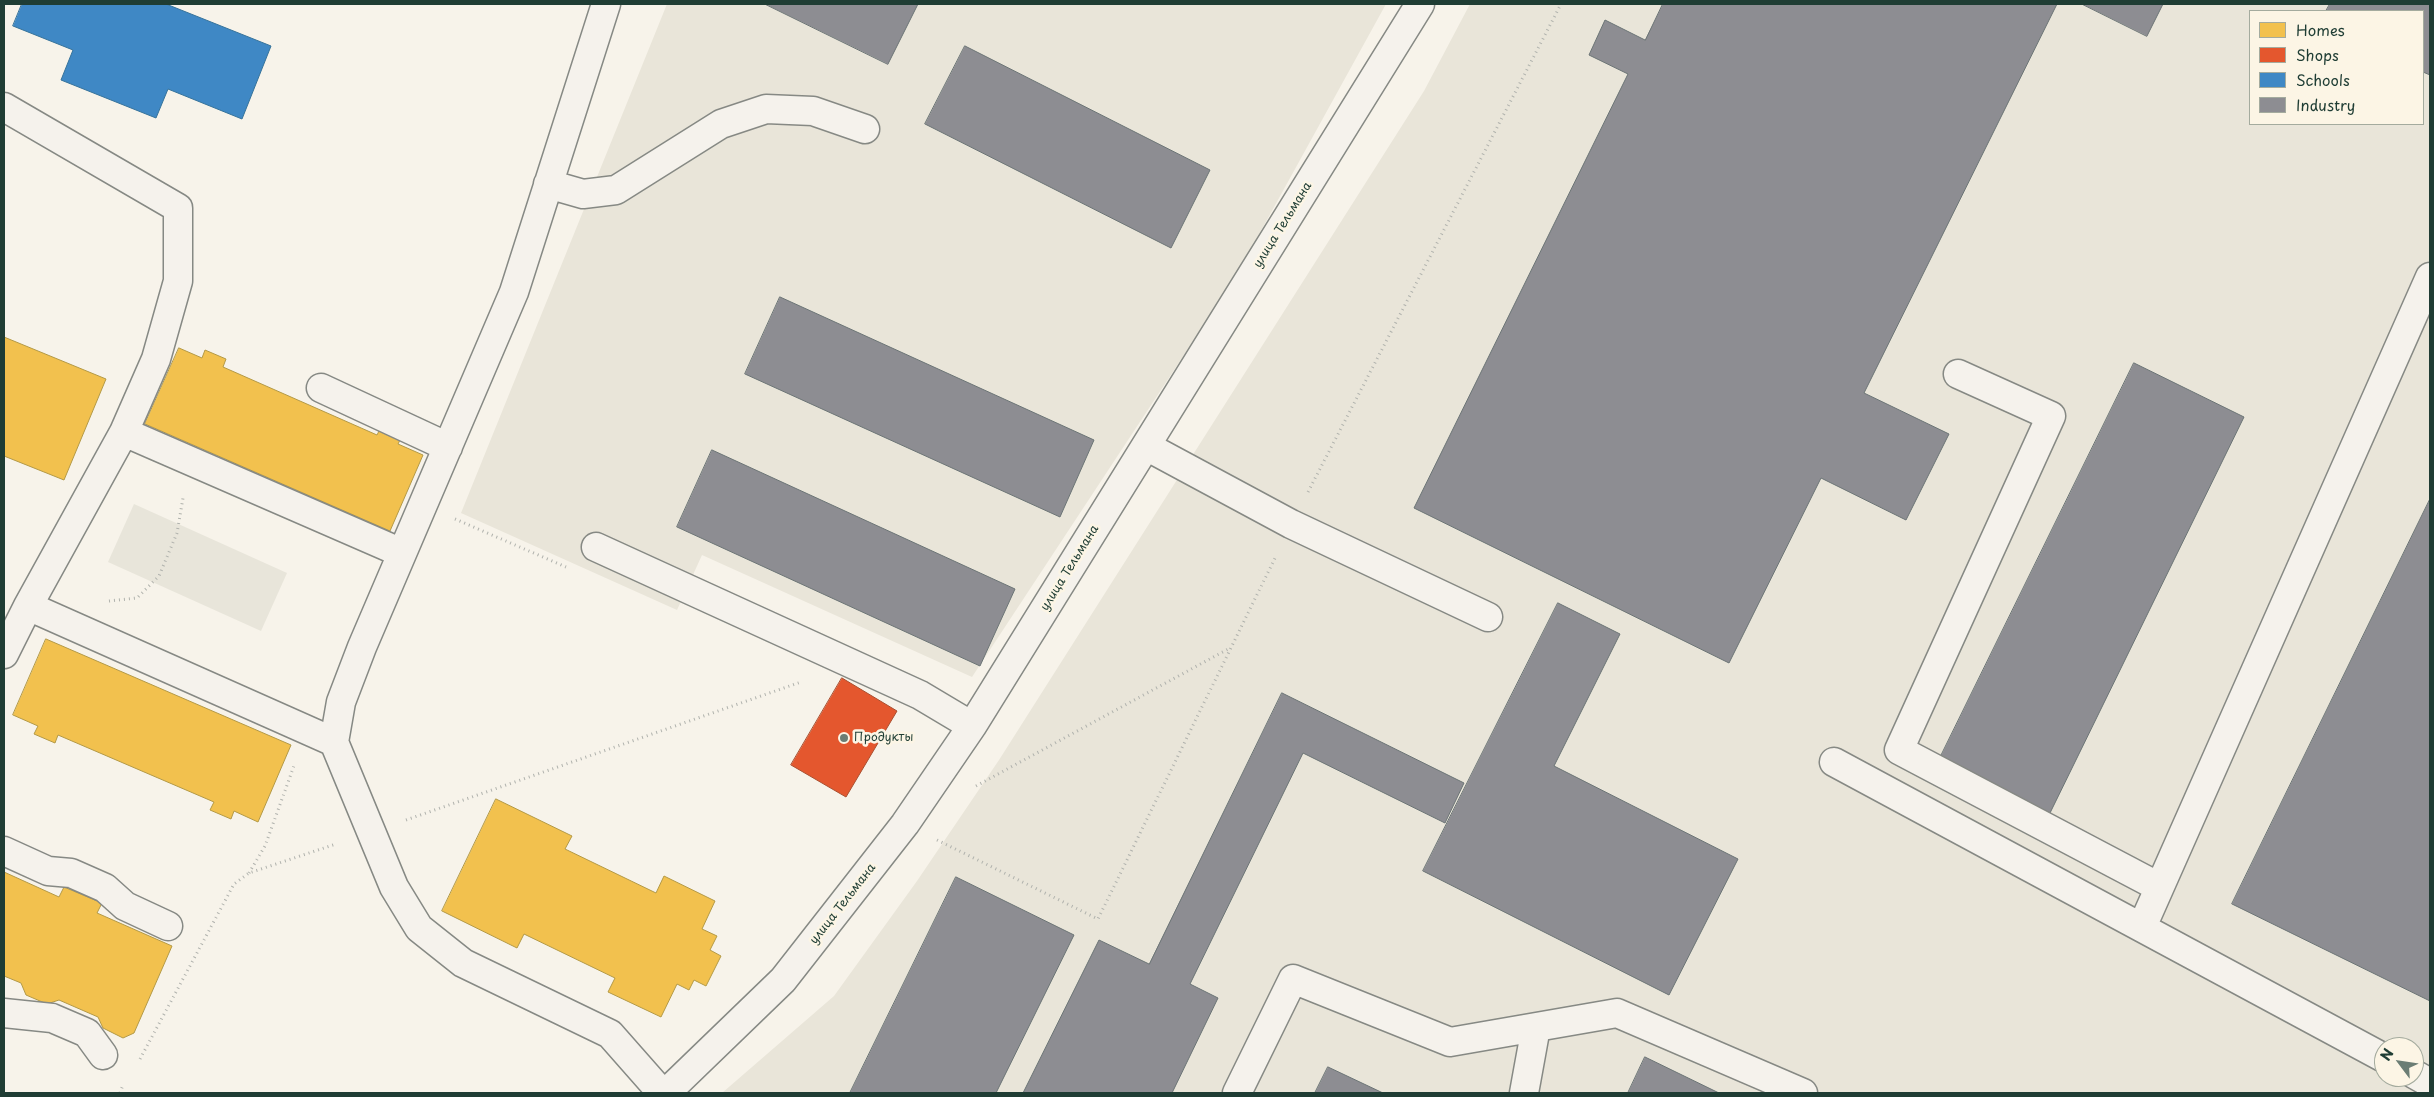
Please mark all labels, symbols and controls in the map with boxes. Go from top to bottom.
legend [2249,10,2424,125]
text: Homes [2296,18,2345,41]
text: Shops [2296,43,2339,66]
text: Schools [2296,68,2350,91]
text: Industry [2296,93,2355,116]
street label: улица Тельмана [1251,180,1315,270]
street label: улица Тельмана [1038,523,1102,613]
place label: Продукты [854,731,913,745]
marker: Продукты [838,732,850,744]
street label: улица Тельмана [807,861,879,947]
north arrow [2374,1037,2424,1087]
text: N [2375,1044,2398,1065]

